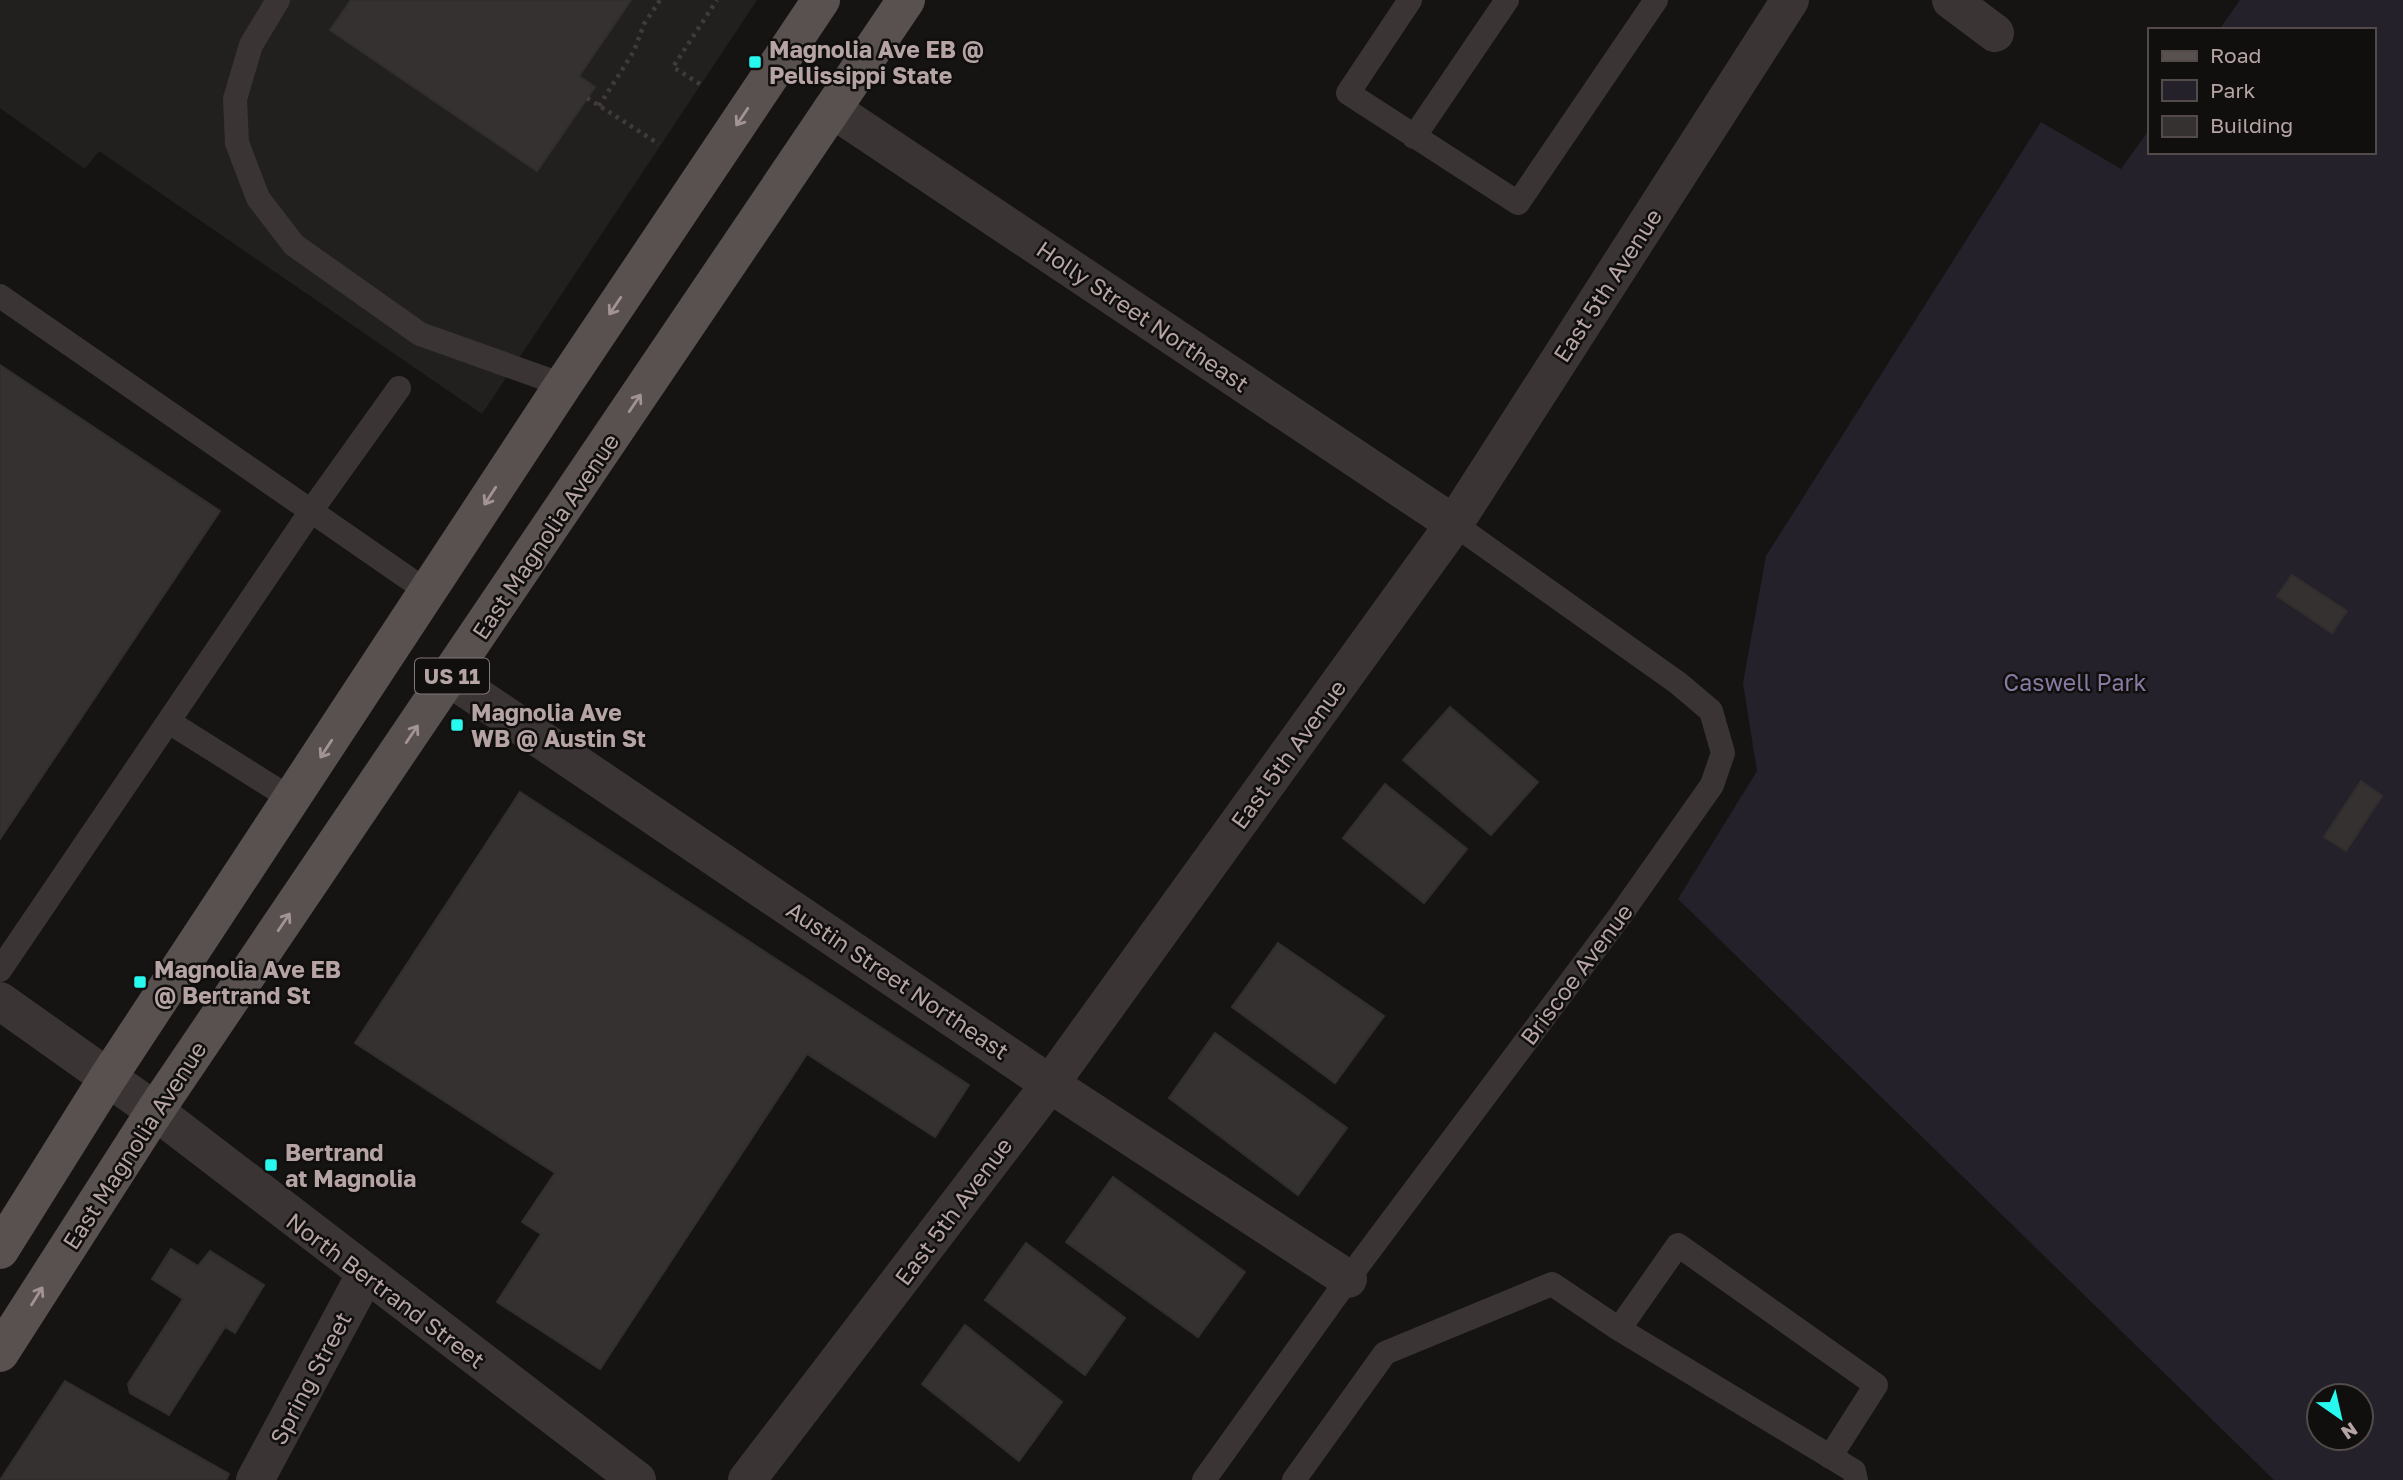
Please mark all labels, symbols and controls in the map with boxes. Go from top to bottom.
legend [2148,28,2375,154]
place label: Magnolia Ave EB @ Pellissippi State [769,35,984,89]
text: Road [2210,42,2261,68]
marker: Magnolia Ave EB @ Pellissippi State [747,54,763,70]
text: Park [2210,77,2256,103]
one-way arrow [735,107,749,126]
text: Building [2210,112,2293,138]
street label: East 5th Avenue [1547,203,1667,367]
street label: Holly Street Northeast [1032,235,1254,397]
one-way arrow [608,296,622,315]
one-way arrow [627,394,642,413]
street label: East Magnolia Avenue [466,428,624,644]
one-way arrow [483,486,497,505]
road number: US 11 [415,658,489,694]
park label: Caswell Park [2004,668,2146,696]
street label: East 5th Avenue [1224,674,1352,834]
place label: Magnolia Ave WB @ Austin St [471,698,646,752]
marker: Magnolia Ave WB @ Austin St [449,717,465,733]
one-way arrow [405,725,419,744]
one-way arrow [319,738,333,758]
street label: Austin Street Northeast [782,895,1014,1065]
street label: Briscoe Avenue [1514,898,1638,1050]
one-way arrow [277,913,291,932]
place label: Magnolia Ave EB @ Bertrand St [154,955,341,1009]
marker: Magnolia Ave EB @ Bertrand St [132,974,148,990]
street label: East Magnolia Avenue [56,1036,212,1254]
street label: East 5th Avenue [888,1132,1018,1290]
place label: Bertrand at Magnolia [285,1138,416,1192]
marker: Bertrand at Magnolia [263,1157,279,1173]
street label: North Bertrand Street [281,1206,491,1374]
one-way arrow [30,1286,44,1306]
street label: Spring Street [263,1307,357,1449]
north arrow [2305,1382,2375,1452]
text: N [2337,1418,2362,1445]

